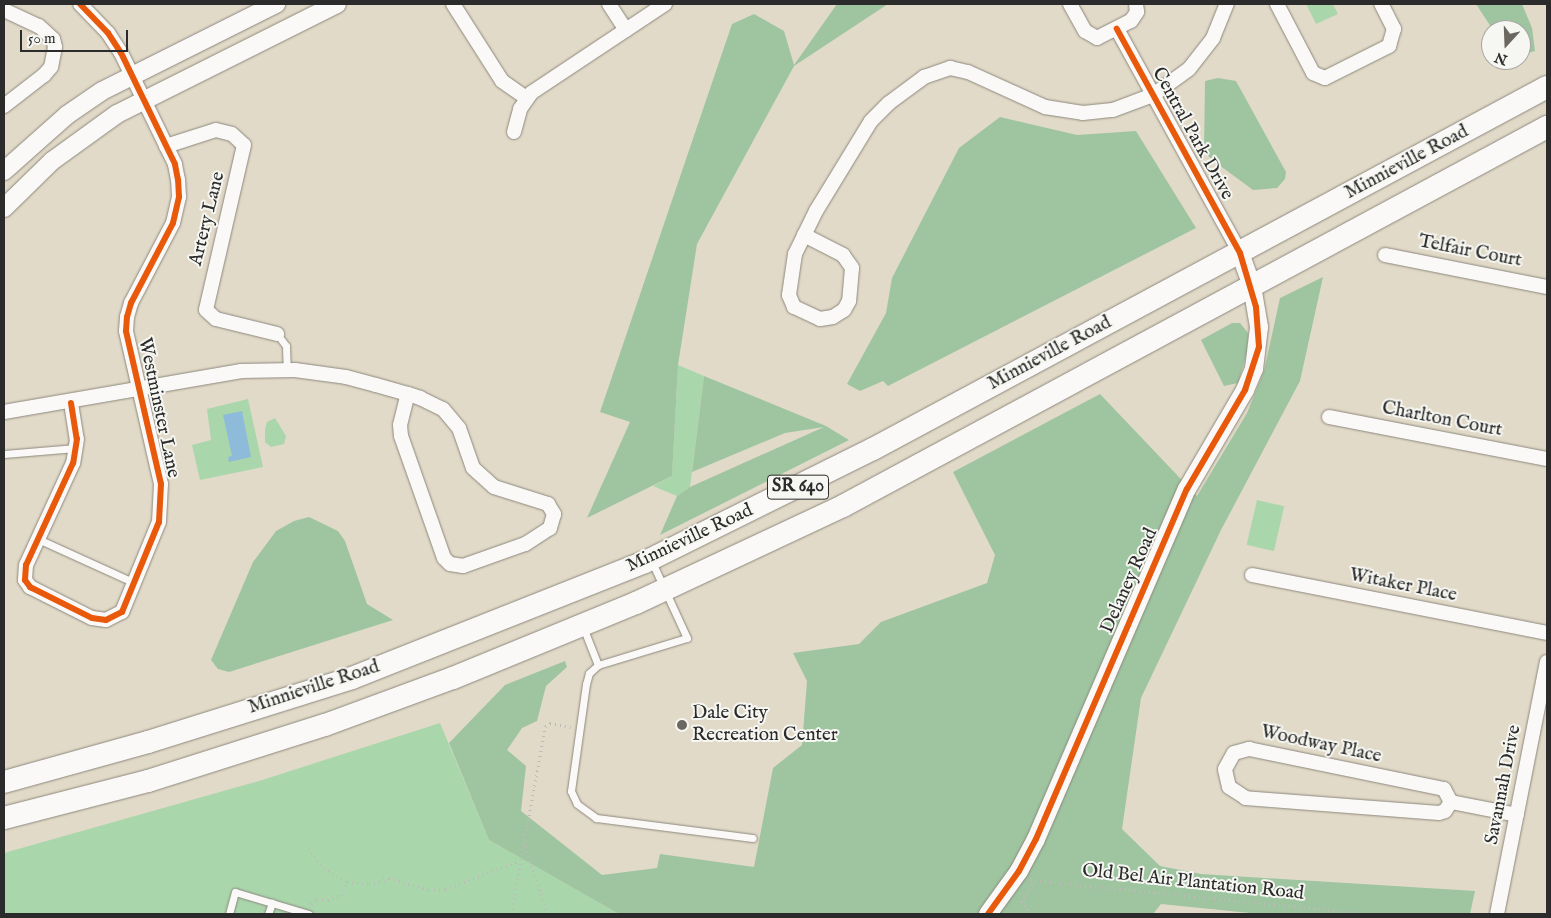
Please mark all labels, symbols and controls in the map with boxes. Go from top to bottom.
scale bar [22,20,130,52]
north arrow [1481,20,1531,70]
text: 50 m [28,29,56,48]
text: N [1492,48,1510,69]
street label: Central Park Drive [1146,64,1238,204]
street label: Minnieville Road [1341,121,1473,205]
street label: Artery Lane [185,170,231,268]
street label: Telfair Court [1417,231,1523,273]
street label: Minnieville Road [984,312,1116,396]
street label: Westminster Lane [132,336,184,480]
street label: Charlton Court [1380,397,1504,443]
road number: SR 640 [767,472,829,502]
street label: Minnieville Road [623,500,757,578]
street label: Delaney Road [1097,525,1163,637]
street label: Witaker Place [1347,564,1459,608]
street label: Minnieville Road [246,656,382,720]
place label: Dale City Recreation Center [692,703,838,747]
marker: Dale City Recreation Center [676,719,688,731]
street label: Woodway Place [1259,721,1383,769]
street label: Savannah Drive [1481,723,1527,847]
street label: Old Bel Air Plantation Road [1081,860,1305,906]

